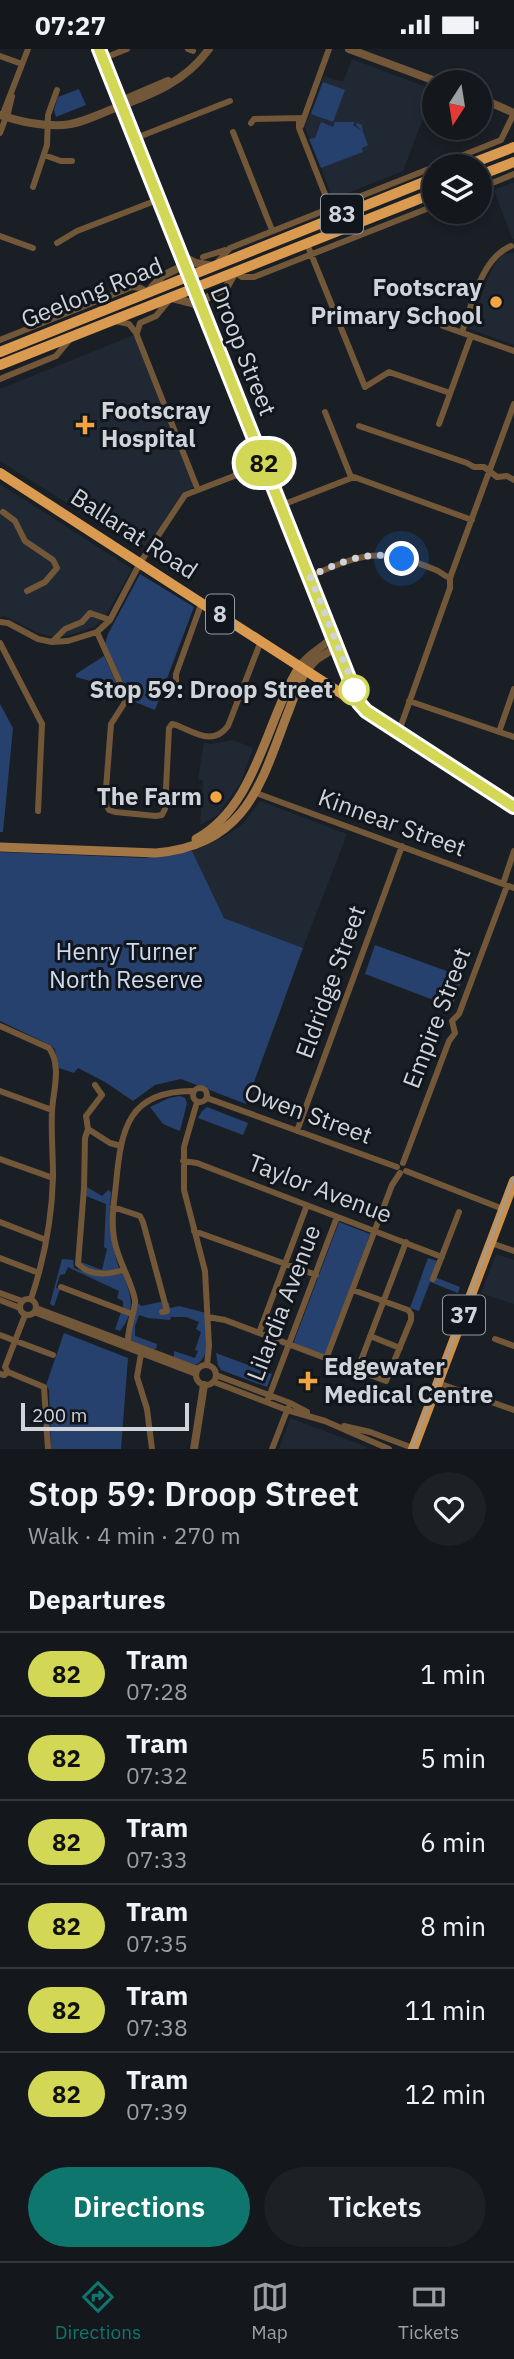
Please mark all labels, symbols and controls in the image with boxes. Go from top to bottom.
text: 07:27 [35,8,106,42]
north arrow [422,70,492,140]
map controls [422,70,492,224]
button: layers [422,154,492,224]
road number: 83 [321,195,363,233]
street label: Geelong Road [16,249,167,335]
place label: Footscray Primary School [310,271,482,331]
street label: Droop Street [203,281,284,420]
marker: Footscray Primary School [488,294,504,310]
place label: Footscray Hospital [101,394,211,454]
marker: Footscray Hospital [75,415,95,435]
line badge: 82 [232,440,296,486]
text: 82 [250,447,278,479]
street label: Ballarat Road [65,480,204,586]
your location [384,541,419,576]
road number: 8 [206,594,234,633]
place label: Stop 59: Droop Street [89,673,333,705]
marker: Stop 59: Droop Street [339,675,369,705]
place label: The Farm [97,780,202,812]
street label: Kinnear Street [314,781,471,864]
marker: The Farm [208,789,224,805]
street label: Eldridge Street [288,901,373,1062]
park label: Henry Turner North Reserve [49,935,203,995]
street label: Empire Street [395,943,478,1093]
street label: Owen Street [240,1075,377,1151]
street label: Taylor Avenue [244,1146,397,1230]
street label: Lilardia Avenue [239,1220,327,1385]
road number: 37 [443,1295,485,1335]
place label: Edgewater Medical Centre [324,1350,493,1410]
marker: Edgewater Medical Centre [298,1371,318,1391]
scale bar [21,1400,189,1432]
text: 200 m [32,1403,87,1427]
text: Stop 59: Droop Street [28,1472,359,1515]
button: heart [412,1472,486,1546]
text: Walk · 4 min · 270 m [28,1520,241,1550]
text: Departures [28,1582,166,1616]
text: Tram [126,1642,188,1676]
text: 1 min [420,1657,486,1691]
text: 82 [52,1658,81,1690]
text: 07:28 [126,1676,188,1706]
text: Tram [126,1726,188,1760]
text: 5 min [420,1741,486,1775]
text: 82 [52,1742,81,1774]
text: 07:32 [126,1760,188,1790]
text: Tram [126,1810,188,1844]
text: 6 min [420,1825,486,1859]
text: 82 [52,1826,81,1858]
text: 07:33 [126,1844,188,1874]
text: Tram [126,1894,188,1928]
text: 8 min [420,1909,486,1943]
text: 82 [52,1910,81,1942]
text: 07:35 [126,1928,188,1958]
text: Tram [126,1978,188,2012]
text: 11 min [405,1993,486,2027]
text: 82 [52,1994,81,2026]
text: 07:38 [126,2012,188,2042]
text: Tram [126,2062,188,2096]
text: 12 min [405,2077,486,2111]
text: 82 [52,2078,81,2110]
text: 07:39 [126,2096,188,2126]
button: Directions [28,2167,250,2247]
button: Tickets [264,2167,486,2247]
tab: Directions [55,2278,141,2344]
tab: Map [251,2278,289,2344]
tab: Tickets [398,2278,459,2344]

